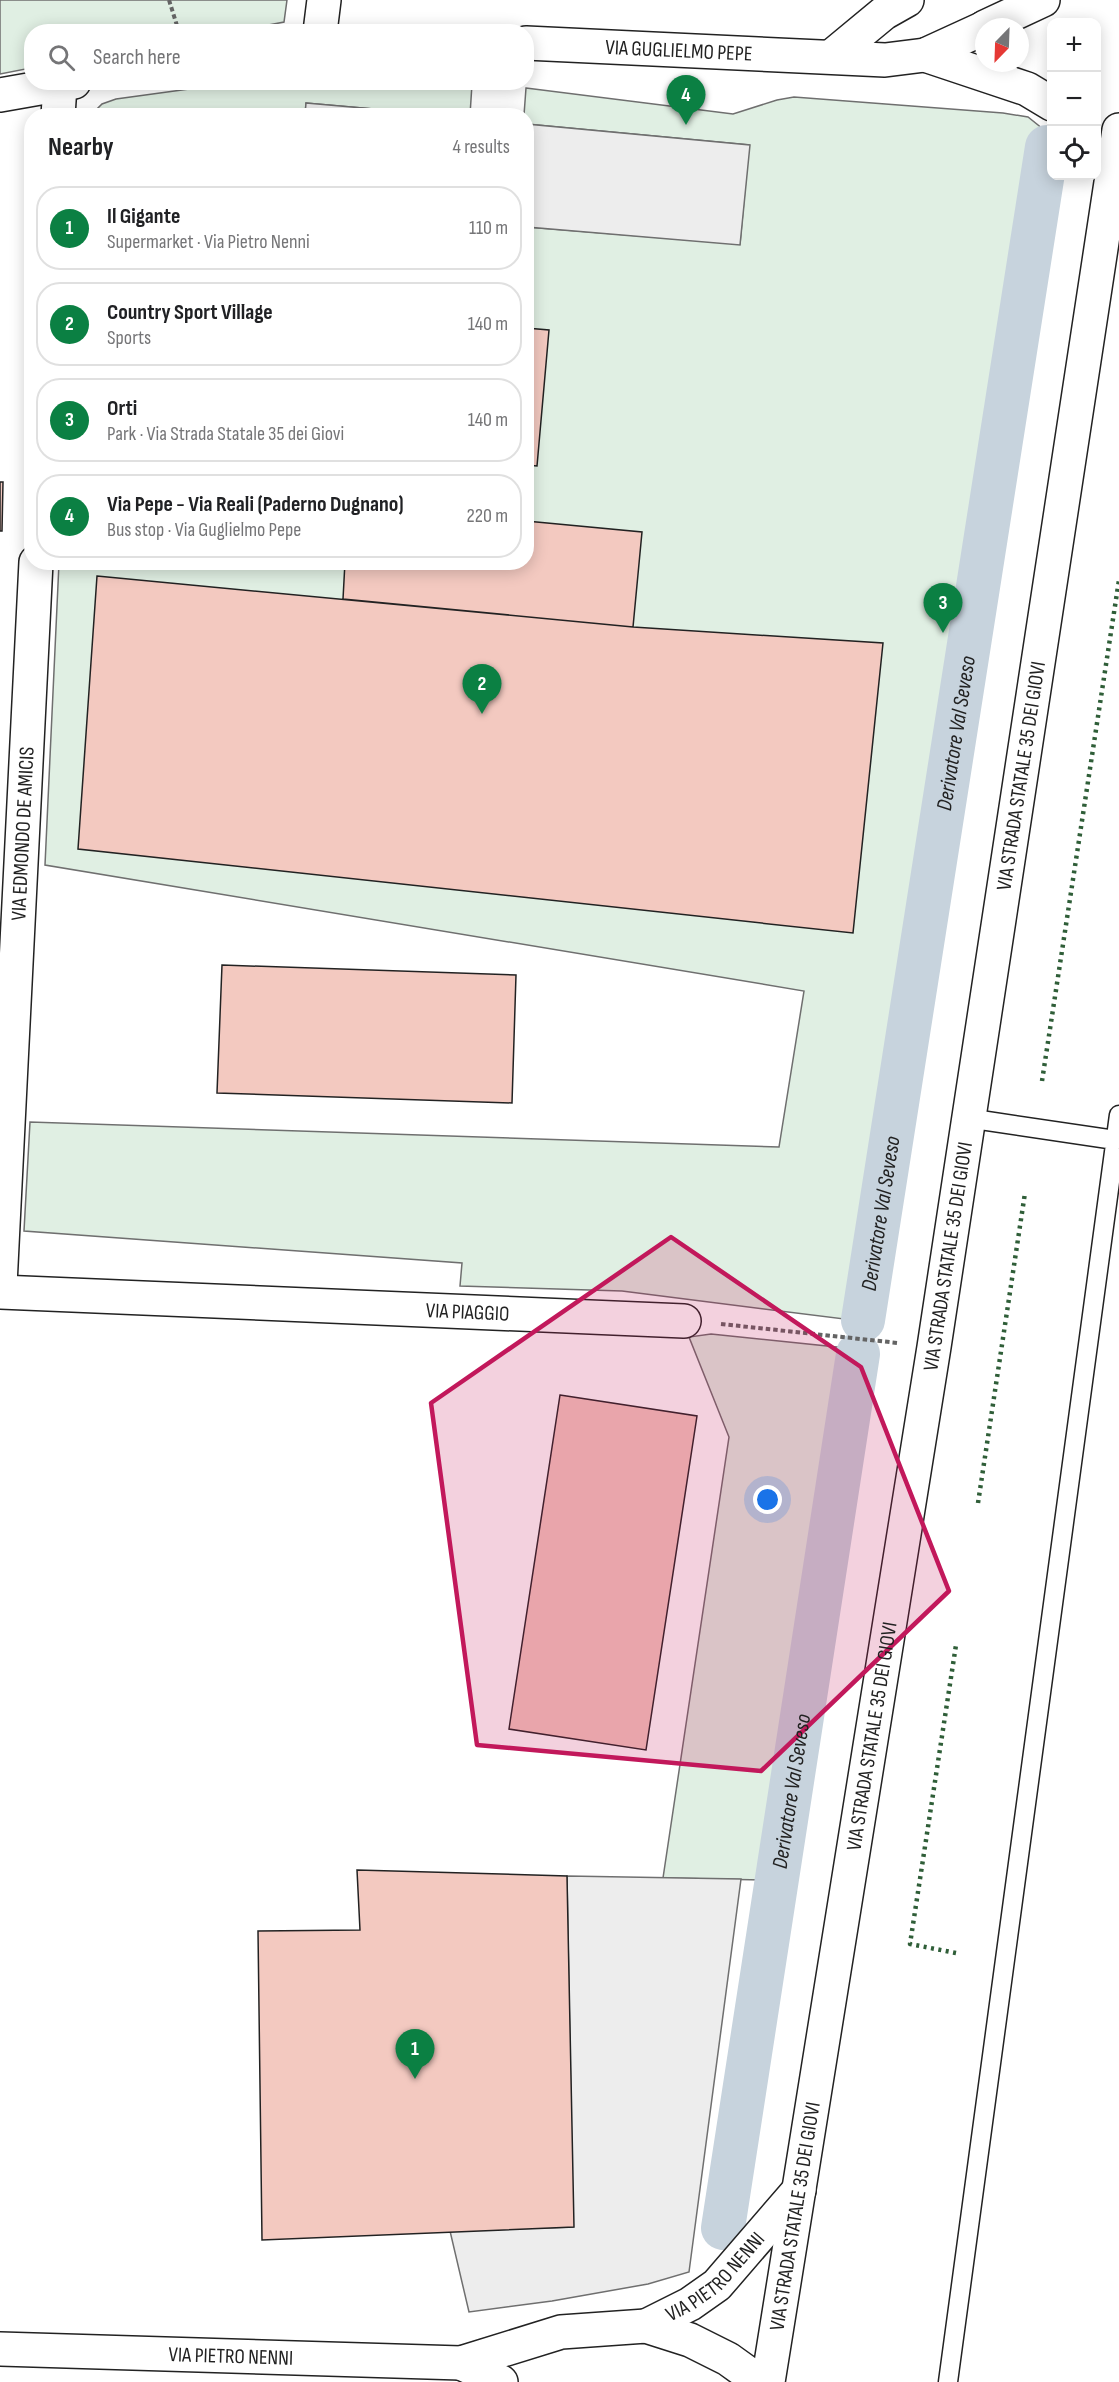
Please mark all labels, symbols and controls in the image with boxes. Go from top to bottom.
north arrow [975,18,1029,72]
map controls [1047,18,1101,180]
button: + [1047,18,1101,72]
search box [24,24,534,90]
street label: VIA GUGLIELMO PEPE [605,35,753,67]
icon: search [45,41,78,74]
text: Search here [93,44,180,71]
button: − [1047,72,1101,126]
pin: 4 [666,76,706,125]
button: locate [1047,126,1101,180]
text: Nearby [48,132,114,163]
text: 4 results [453,135,510,159]
text: Il Gigante [107,203,180,230]
text: 1 [66,216,73,240]
text: 110 m [469,216,508,240]
text: Supermarket · Via Pietro Nenni [107,230,310,254]
text: Country Sport Village [107,299,273,326]
text: 2 [65,312,74,336]
text: 140 m [468,312,508,336]
text: Sports [107,326,151,350]
text: Orti [107,395,137,422]
text: 3 [65,408,74,432]
text: 140 m [468,408,508,432]
text: Park · Via Strada Statale 35 dei Giovi [107,422,344,446]
text: Via Pepe - Via Reali (Paderno Dugnano) [107,491,404,518]
text: 4 [65,504,74,528]
text: 220 m [467,504,508,528]
text: Bus stop · Via Guglielmo Pepe [107,518,301,542]
pin: 3 [924,584,962,633]
water label: Derivatore Val Seveso [931,654,982,813]
street label: VIA STRADA STATALE 35 DEI GIOVI [992,660,1051,892]
pin: 2 [462,664,502,714]
street label: VIA EDMONDO DE AMICIS [6,746,40,921]
water label: Derivatore Val Seveso [856,1134,907,1293]
street label: VIA STRADA STATALE 35 DEI GIOVI [918,1140,978,1373]
street label: VIA PIAGGIO [425,1298,510,1327]
your location [753,1485,782,1514]
street label: VIA STRADA STATALE 35 DEI GIOVI [841,1620,903,1853]
water label: Derivatore Val Seveso [767,1712,817,1871]
pin: 1 [396,2030,434,2079]
street label: VIA STRADA STATALE 35 DEI GIOVI [764,2100,826,2332]
street label: VIA PIETRO NENNI [662,2227,770,2327]
street label: VIA PIETRO NENNI [168,2342,294,2371]

